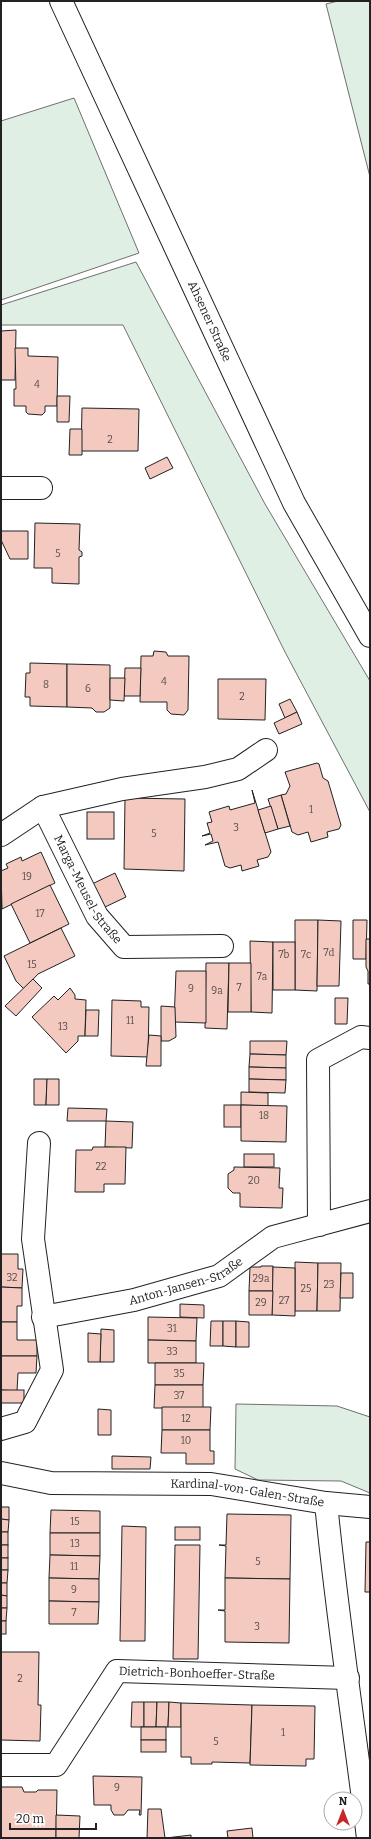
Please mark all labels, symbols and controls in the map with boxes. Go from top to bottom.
street label: Ahsener Straße [185,279,234,364]
house number: 4 [34,379,40,391]
house number: 2 [107,434,113,446]
house number: 5 [55,548,61,560]
house number: 4 [161,676,167,688]
house number: 8 [43,679,49,691]
house number: 6 [85,683,91,695]
house number: 2 [239,691,245,703]
house number: 1 [309,804,313,816]
house number: 3 [233,822,239,834]
house number: 5 [151,828,157,840]
street label: Marga-Meusel-Straße [51,833,125,946]
house number: 19 [22,871,32,883]
house number: 17 [36,908,44,920]
house number: 7d [324,947,335,959]
house number: 7b [279,949,290,961]
house number: 7c [301,949,311,961]
house number: 15 [27,959,37,971]
house number: 7a [257,971,268,983]
house number: 7 [236,982,242,994]
house number: 9 [188,983,194,995]
house number: 9a [211,985,223,997]
house number: 11 [126,1015,134,1027]
house number: 13 [58,1021,68,1033]
house number: 18 [259,1110,269,1122]
house number: 22 [96,1161,106,1173]
house number: 20 [248,1175,260,1187]
street label: Anton-Jansen-Straße [128,1254,245,1308]
house number: 32 [6,1272,18,1284]
house number: 29a [253,1273,270,1285]
house number: 23 [323,1279,335,1291]
house number: 25 [301,1283,311,1295]
house number: 27 [279,1295,289,1307]
house number: 29 [255,1297,267,1309]
house number: 31 [167,1323,177,1335]
house number: 33 [166,1346,178,1358]
house number: 35 [173,1368,185,1380]
house number: 37 [174,1390,184,1402]
house number: 12 [181,1413,191,1425]
house number: 10 [181,1435,191,1447]
street label: Kardinal-von-Galen-Straße [170,1477,325,1510]
house number: 15 [70,1516,80,1528]
house number: 13 [70,1538,80,1550]
house number: 5 [255,1556,261,1568]
house number: 11 [70,1561,78,1573]
house number: 9 [71,1584,77,1596]
house number: 7 [71,1607,77,1619]
house number: 3 [254,1621,260,1633]
street label: Dietrich-Bonhoeffer-Straße [119,1664,275,1683]
house number: 2 [17,1673,23,1685]
house number: 1 [281,1727,285,1739]
house number: 5 [213,1736,219,1748]
house number: 9 [114,1782,120,1794]
north arrow [323,1791,363,1831]
text: N [339,1795,348,1808]
scale bar [10,1805,96,1831]
text: 20 m [16,1812,45,1826]

